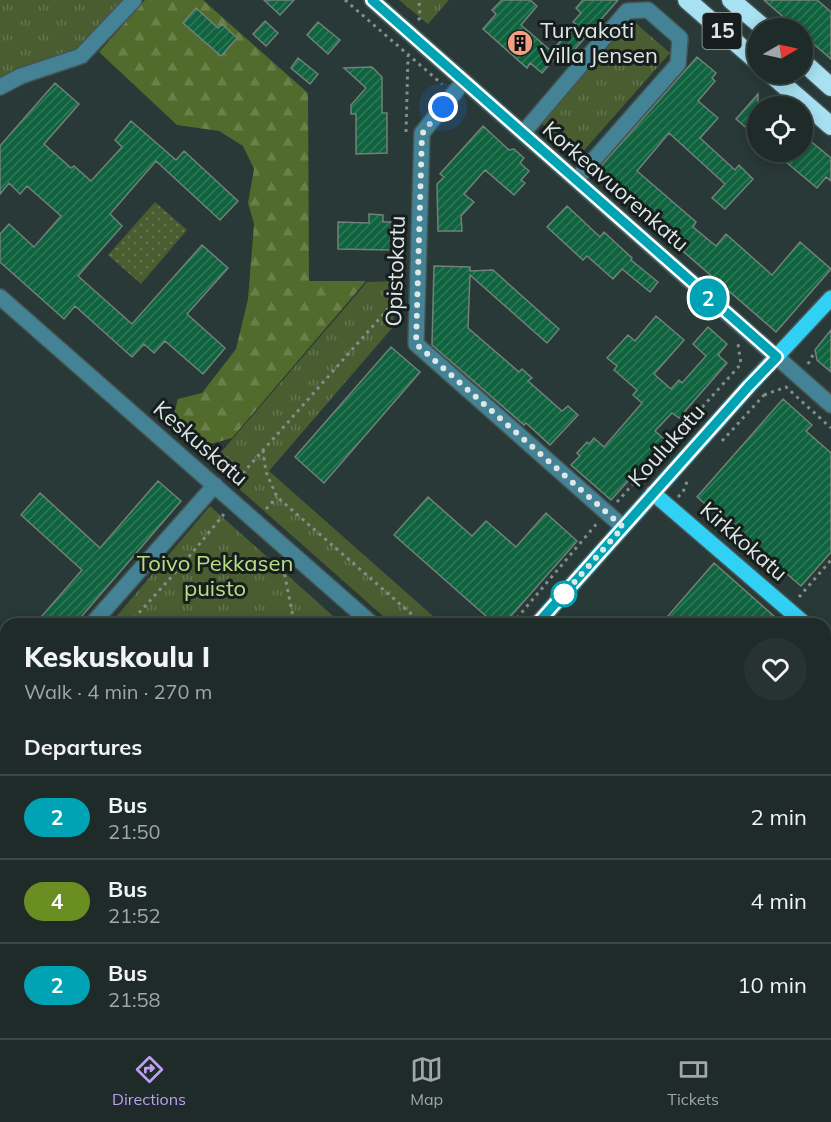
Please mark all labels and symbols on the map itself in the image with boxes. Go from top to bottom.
road number: 15 [702,13,742,49]
place label: Turvakoti Villa Jensen [540,16,658,69]
north arrow [747,18,813,84]
building icon: Turvakoti Villa Jensen [505,28,535,58]
your location [428,92,458,122]
street label: Korkeavuorenkatu [537,115,695,257]
street label: Opistokatu [379,215,411,327]
line badge: 2 [688,278,728,318]
street label: Keskuskatu [148,394,254,492]
street label: Koulukatu [622,398,710,492]
street label: Kirkkokatu [694,495,794,587]
park label: Toivo Pekkasen puisto [137,549,293,602]
unlabelled marker [551,581,577,607]

